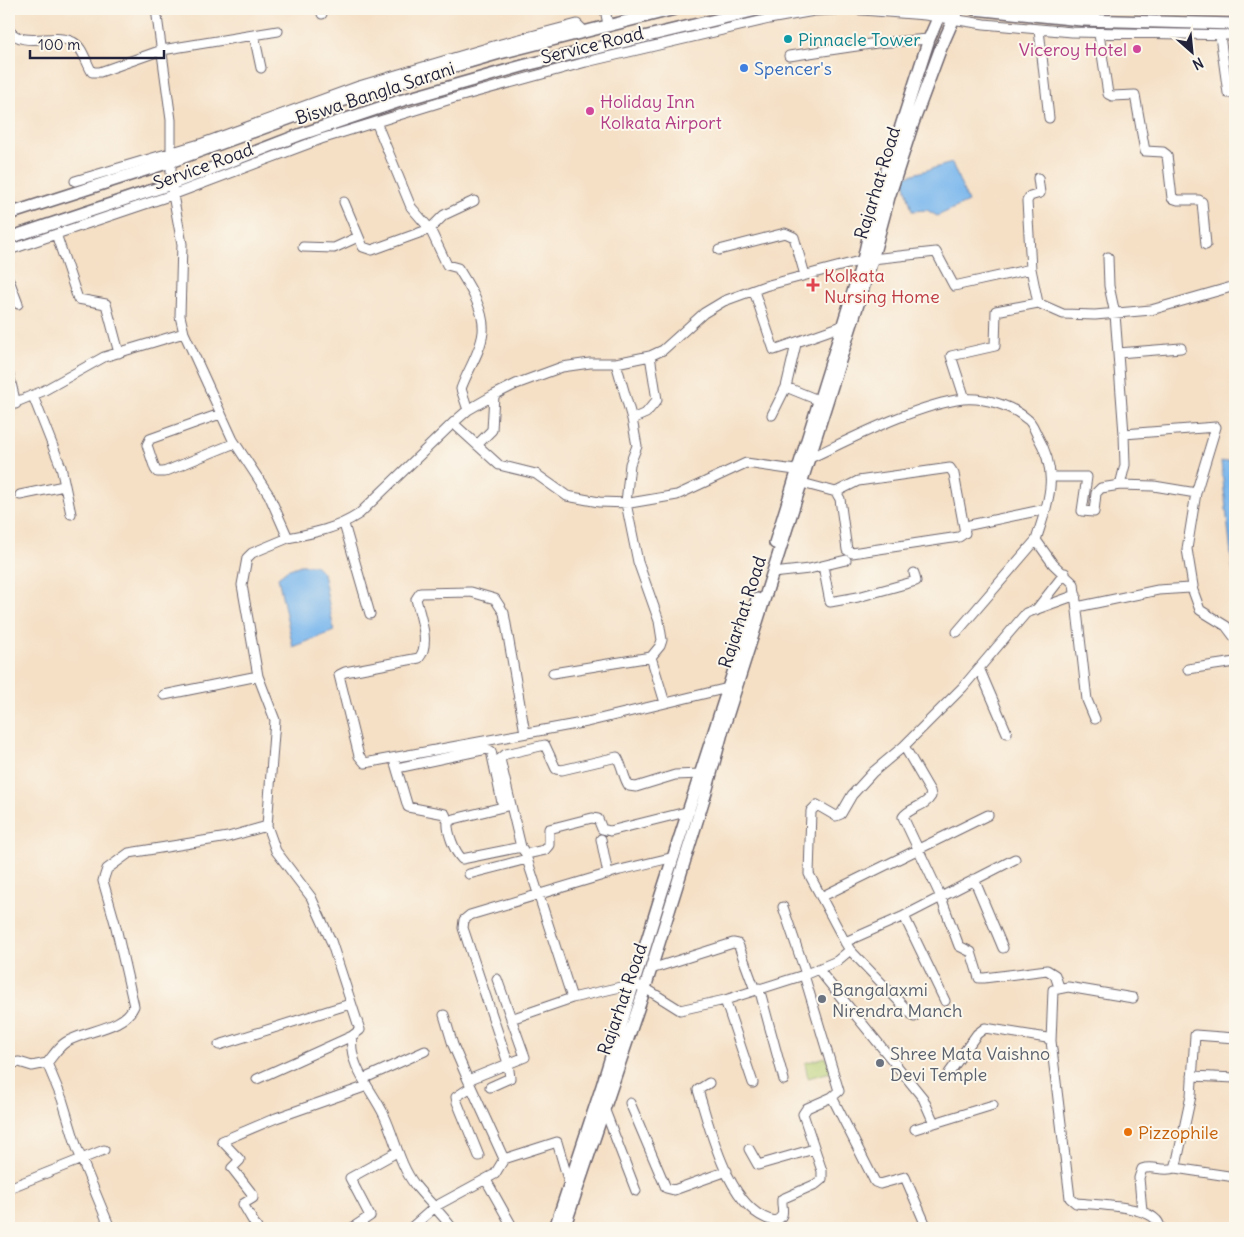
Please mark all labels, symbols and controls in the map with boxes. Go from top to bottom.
street label: Service Road [538,21,646,69]
scale bar [30,28,164,60]
place label: Pinnacle Tower [798,28,921,51]
north arrow [1166,28,1216,78]
marker: Pinnacle Tower [782,33,794,45]
text: 100 m [38,35,80,54]
place label: Viceroy Hotel [1019,38,1127,61]
marker: Viceroy Hotel [1131,43,1143,55]
text: N [1190,53,1206,74]
street label: Biswa Bangla Sarani [293,56,457,130]
place label: Spencer's [754,57,832,80]
marker: Spencer's [738,62,750,74]
place label: Holiday Inn Kolkata Airport [600,90,722,134]
marker: Holiday Inn Kolkata Airport [584,105,596,117]
street label: Rajarhat Road [849,124,905,242]
street label: Service Road [150,137,257,195]
place label: Kolkata Nursing Home [824,264,940,308]
marker: Kolkata Nursing Home [806,278,820,292]
street label: Rajarhat Road [713,553,771,671]
street label: Rajarhat Road [592,940,652,1058]
place label: Bangalaxmi Nirendra Manch [832,978,962,1022]
marker: Bangalaxmi Nirendra Manch [816,993,828,1005]
place label: Shree Mata Vaishno Devi Temple [890,1042,1050,1086]
marker: Shree Mata Vaishno Devi Temple [874,1057,886,1069]
place label: Pizzophile [1138,1121,1218,1144]
marker: Pizzophile [1122,1126,1134,1138]

